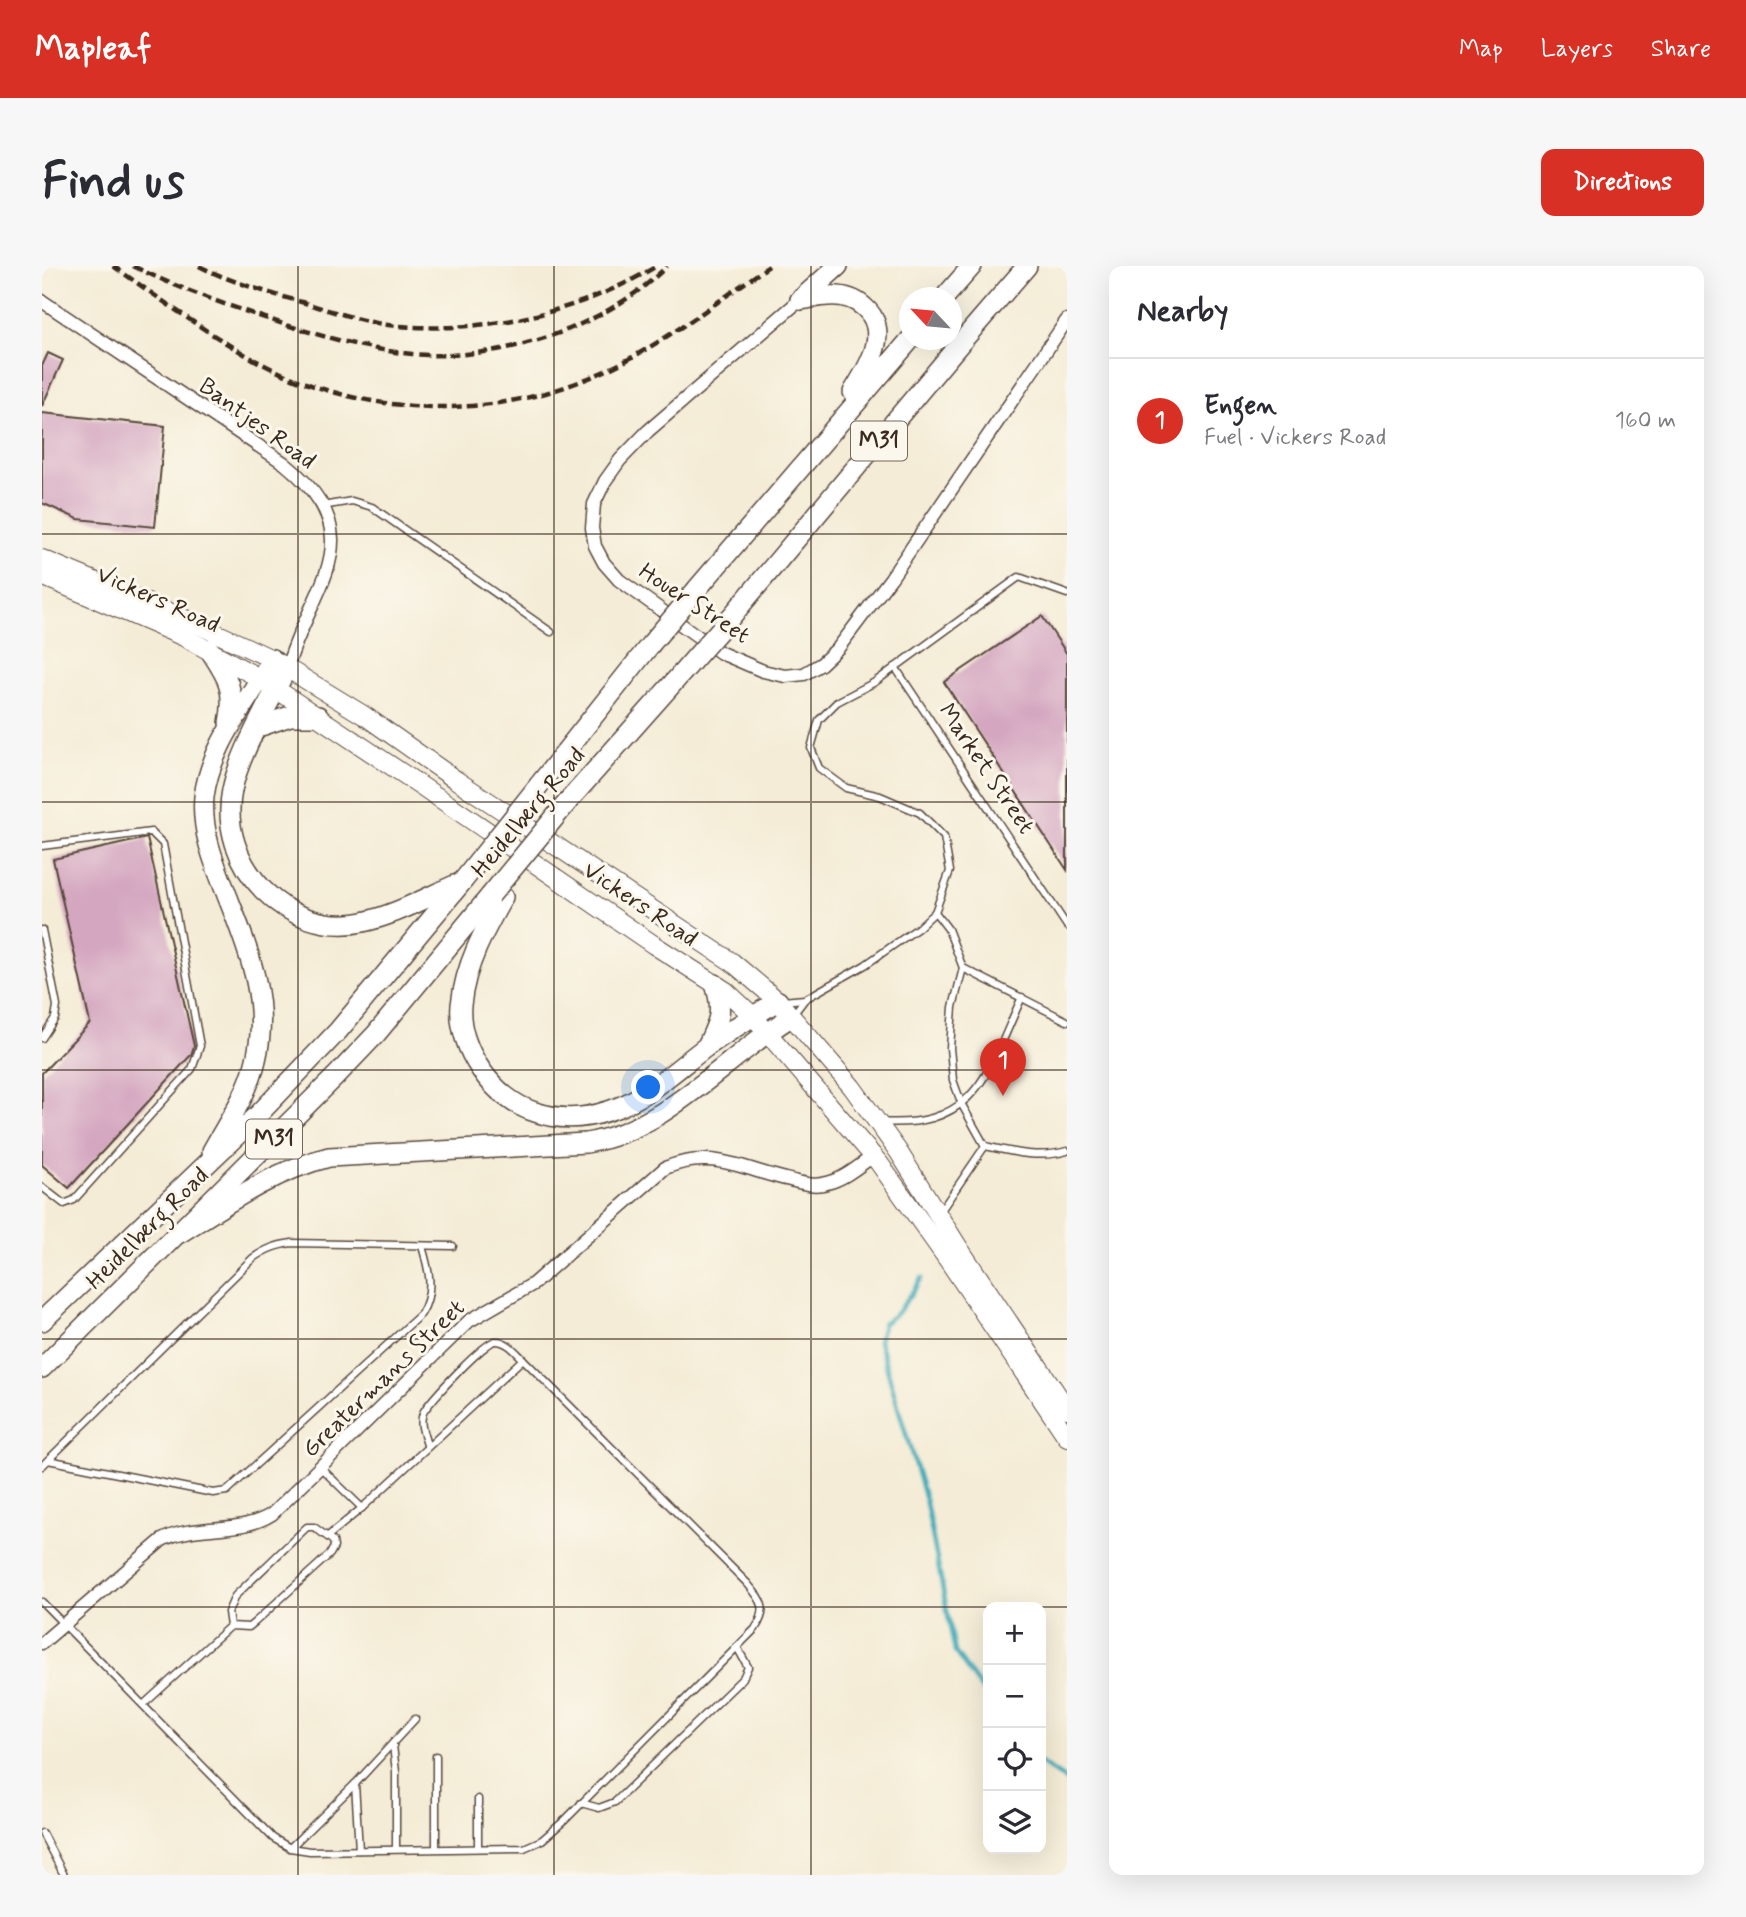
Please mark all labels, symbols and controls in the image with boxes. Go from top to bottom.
text: Mapleaf [35,27,151,71]
text: Map [1459,34,1503,65]
text: Layers [1541,34,1613,65]
text: Share [1651,34,1711,65]
button: Directions [1541,149,1704,216]
text: Find us [42,150,185,215]
north arrow [899,287,962,350]
text: Nearby [1137,292,1228,331]
street label: Bantjes Road [192,371,322,477]
text: Engen [1204,389,1277,423]
text: 1 [1155,406,1165,436]
text: 160 m [1615,406,1676,436]
road number: M31 [851,422,907,460]
text: Fuel · Vickers Road [1204,423,1386,453]
street label: Houer Street [632,556,756,652]
street label: Vickers Road [92,559,224,641]
street label: Market Street [931,698,1041,840]
street label: Heidelberg Road [465,741,595,887]
street label: Vickers Road [577,855,703,955]
pin: 1 [980,1038,1026,1096]
your location [631,1070,665,1104]
road number: M31 [246,1119,302,1158]
street label: Heidelberg Road [80,1161,218,1299]
street label: Greatermans Street [296,1293,472,1465]
map controls [983,1602,1046,1854]
button: + [983,1602,1046,1665]
button: − [983,1665,1046,1728]
button: locate [983,1728,1046,1791]
button: layers [983,1791,1046,1854]

